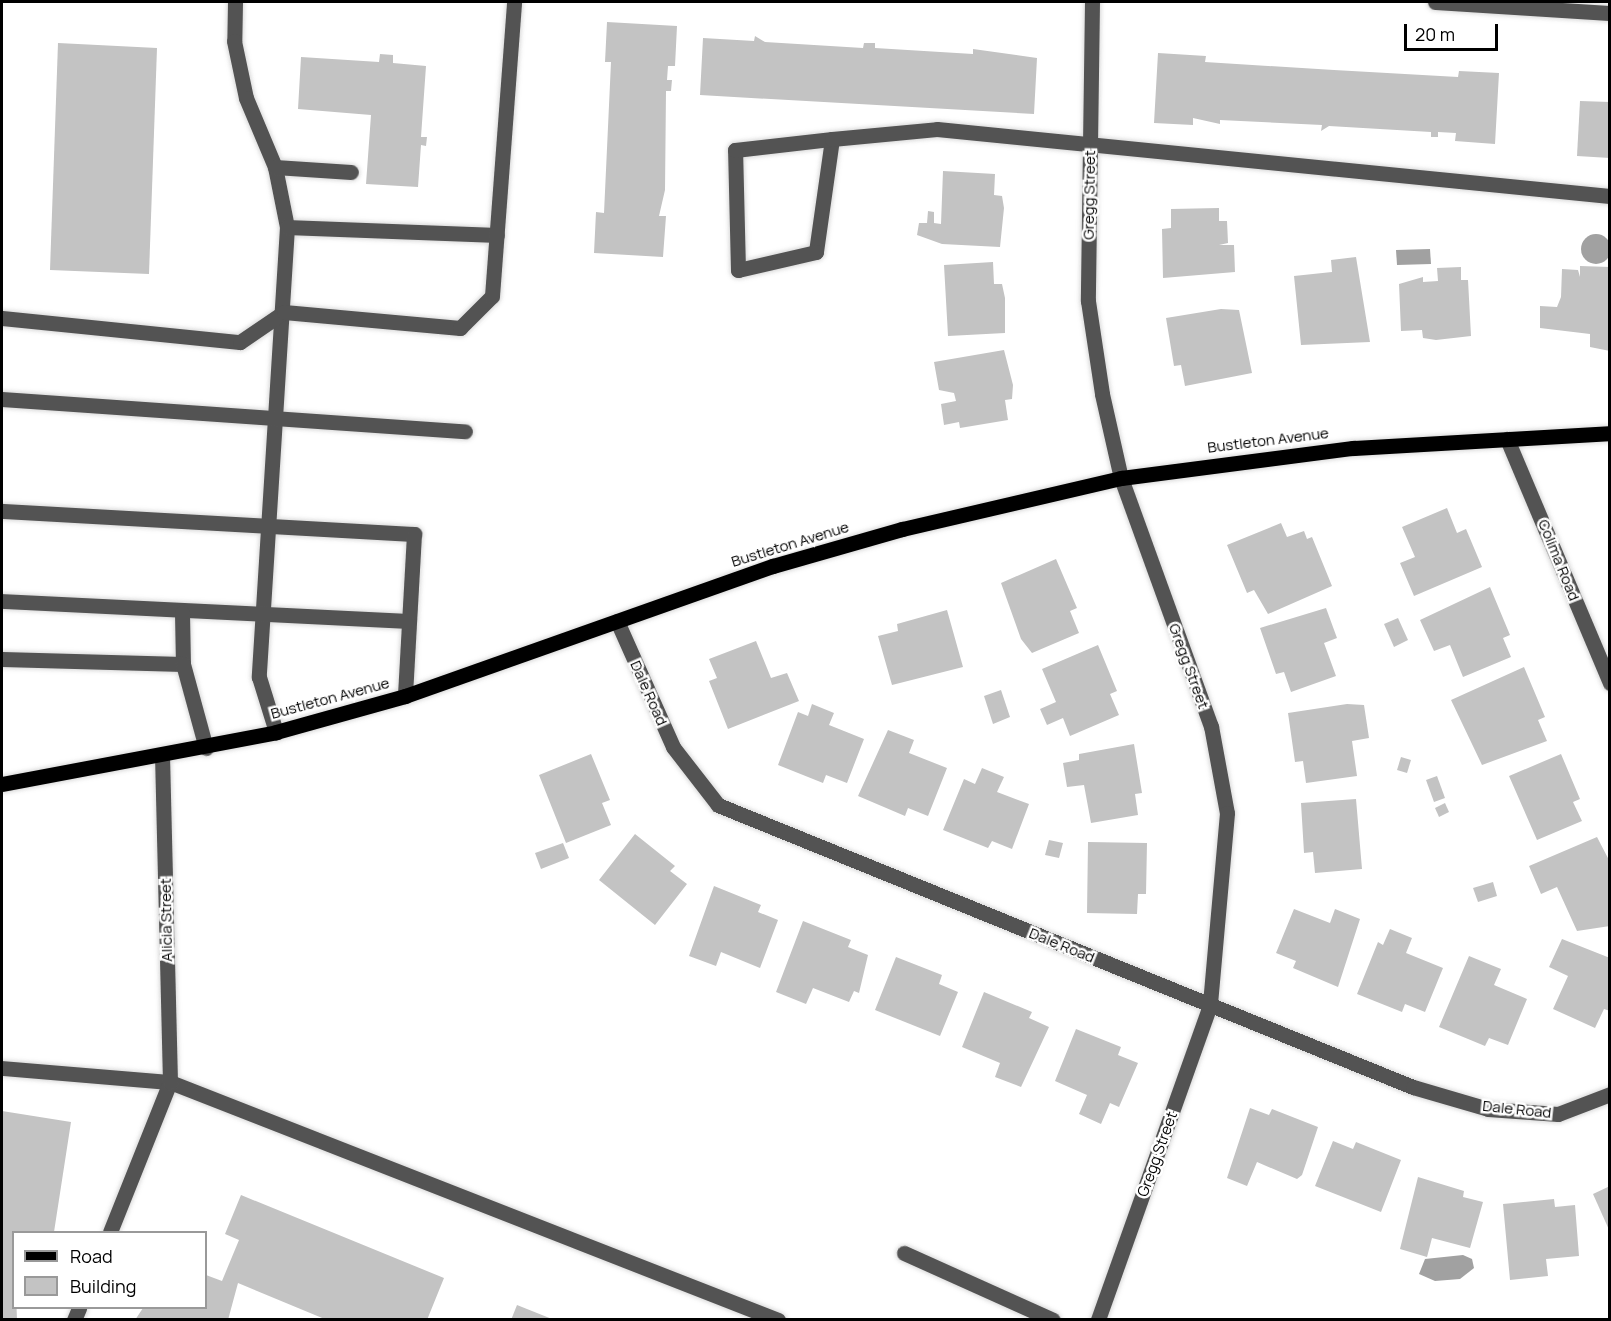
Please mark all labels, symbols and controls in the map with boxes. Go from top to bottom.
scale bar [1407,12,1502,50]
text: 20 m [1415,22,1455,46]
street label: Gregg Street [1079,150,1099,240]
street label: Bustleton Avenue [1206,424,1330,456]
street label: Colima Road [1535,517,1583,603]
street label: Bustleton Avenue [729,518,851,570]
street label: Gregg Street [1165,621,1213,711]
street label: Dale Road [627,658,671,728]
street label: Bustleton Avenue [269,674,391,722]
street label: Alicia Street [156,878,176,962]
street label: Dale Road [1027,924,1097,966]
street label: Dale Road [1482,1096,1552,1122]
street label: Gregg Street [1133,1109,1181,1199]
legend [12,1231,207,1309]
text: Road [70,1244,113,1268]
text: Building [70,1274,136,1298]

